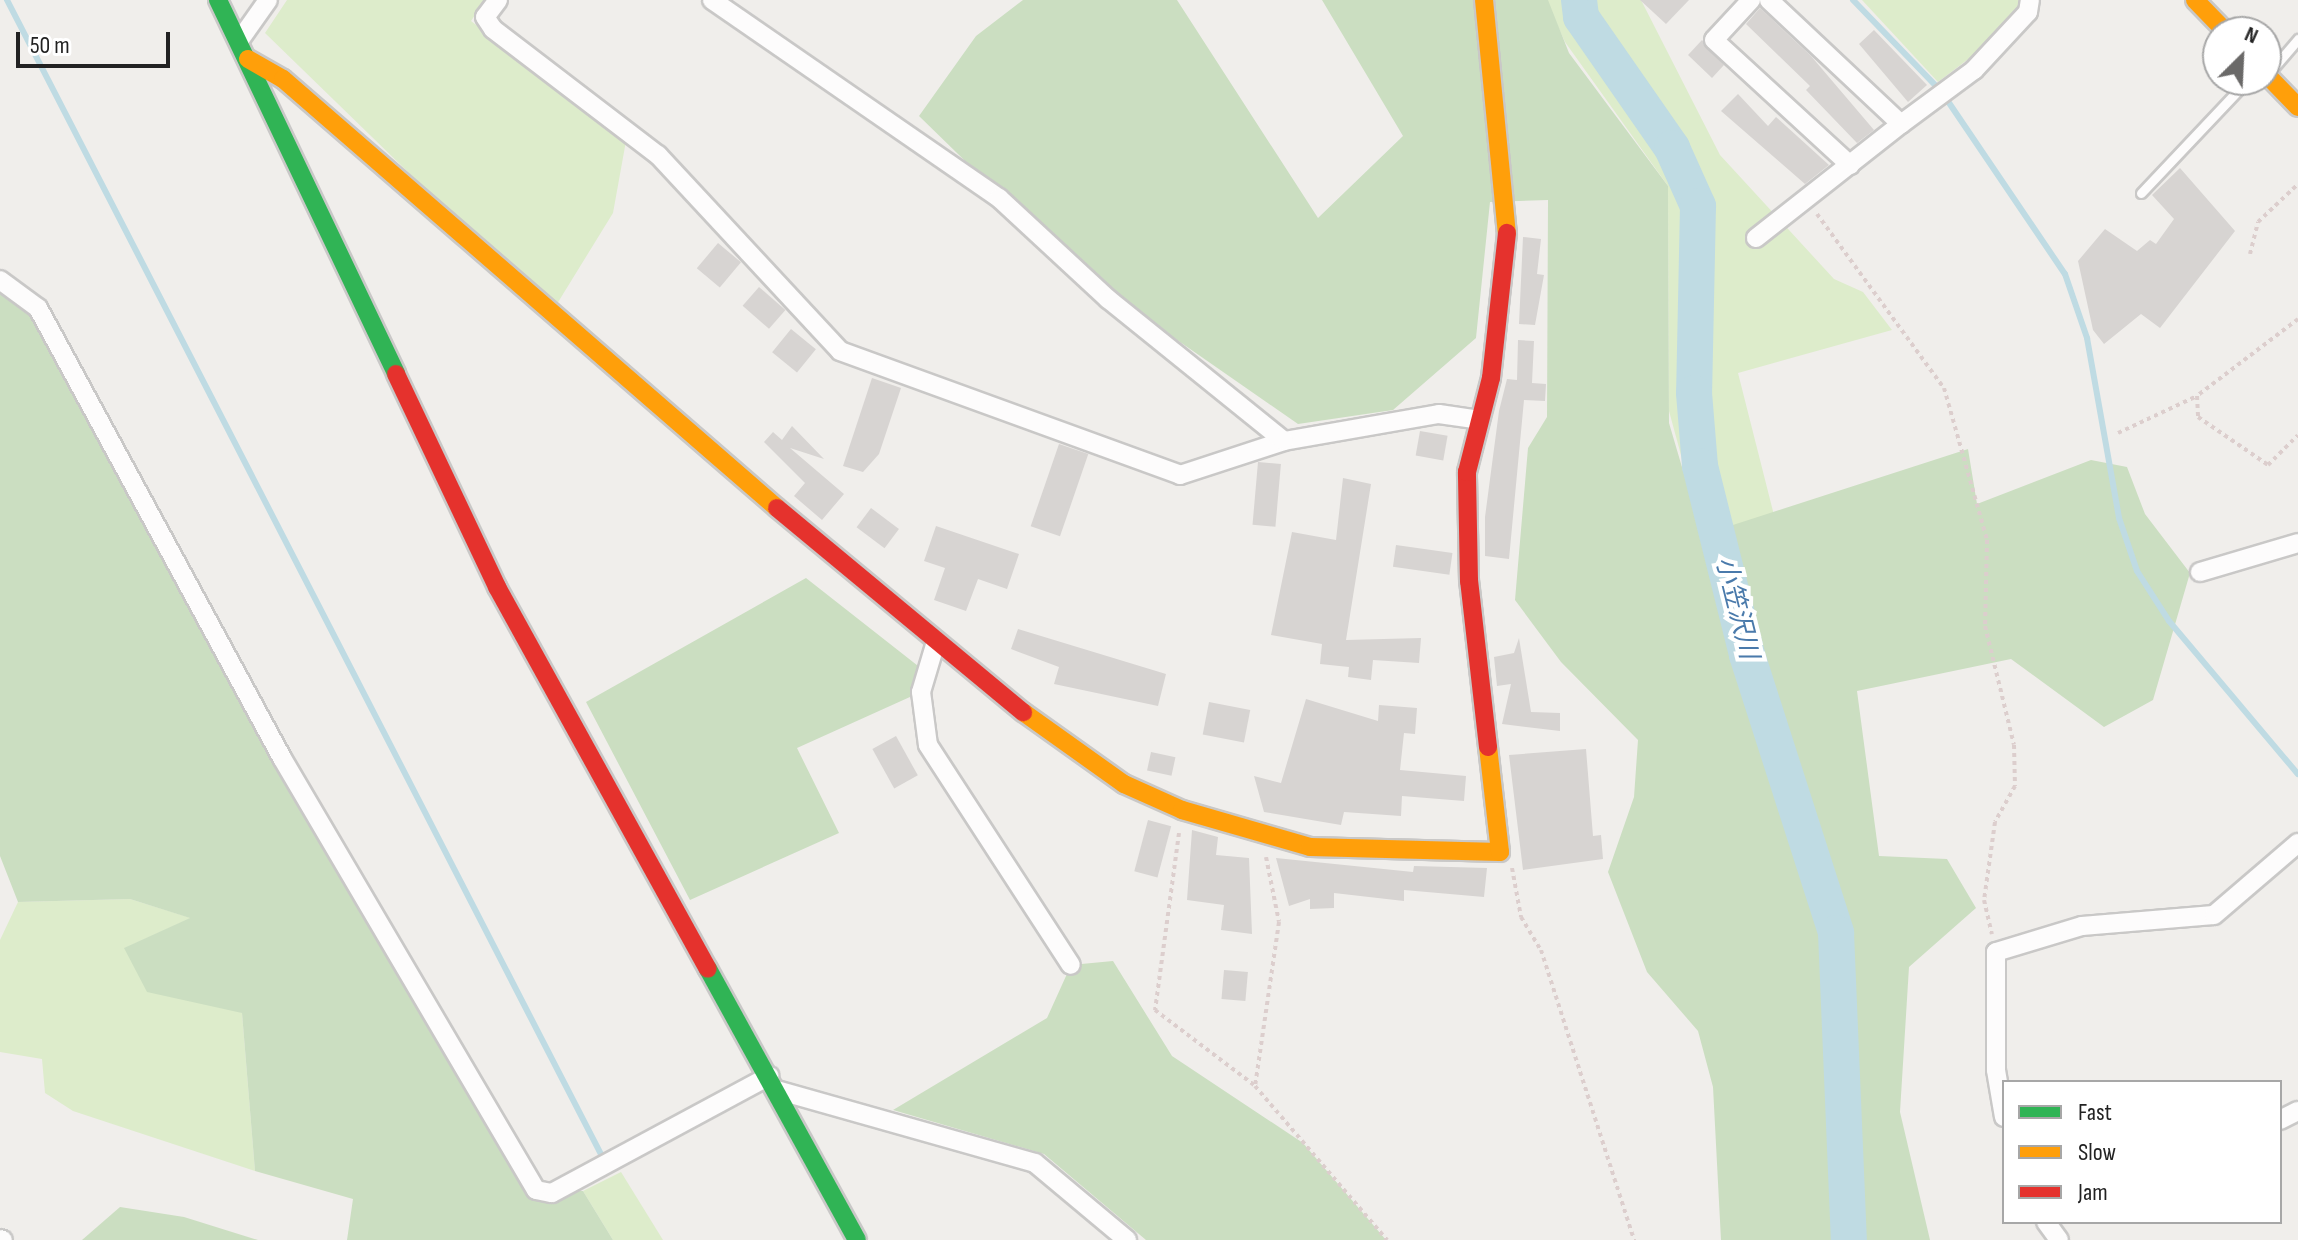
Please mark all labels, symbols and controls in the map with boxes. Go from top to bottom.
scale bar [20,16,174,66]
north arrow [2202,16,2282,96]
text: N [2240,21,2262,50]
text: 50 m [30,31,70,60]
water label: 小笠沢川 [1708,554,1764,662]
legend [2002,1080,2282,1224]
text: Fast [2078,1098,2112,1127]
text: Slow [2078,1138,2116,1167]
text: Jam [2078,1178,2108,1207]

